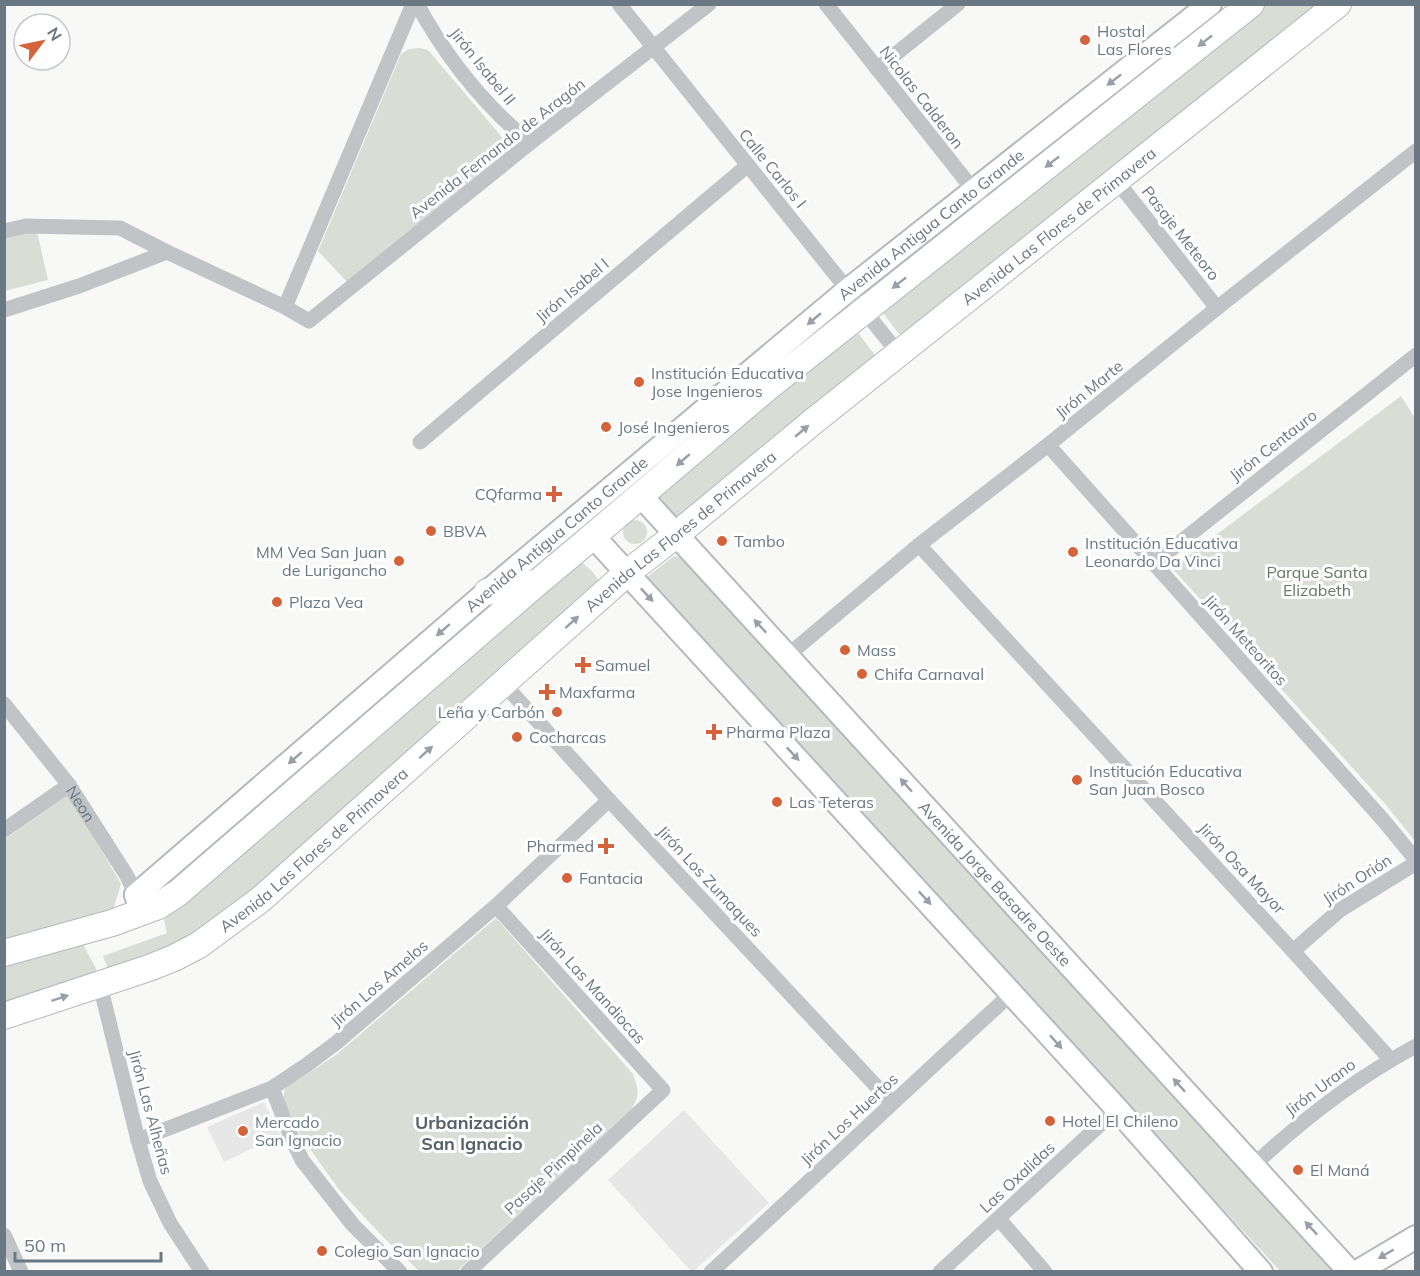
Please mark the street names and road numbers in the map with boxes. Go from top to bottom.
street label: Jirón Isabel II [446,23,520,109]
street label: Nicolas Calderon [876,42,968,152]
street label: Avenida Fernando de Aragón [405,73,589,223]
street label: Calle Carlos I [735,124,811,212]
street label: Avenida Las Flores de Primavera [958,143,1160,309]
street label: Avenida Antigua Canto Grande [834,145,1028,304]
street label: Pasaje Meteoro [1138,182,1224,284]
street label: Jirón Isabel I [531,254,613,326]
street label: Jirón Marte [1051,356,1127,422]
street label: Jirón Centauro [1225,405,1321,485]
street label: Avenida Las Flores de Primavera [580,446,780,616]
street label: Avenida Antigua Canto Grande [461,452,651,616]
street label: Jirón Meteoritos [1200,590,1292,690]
street label: Avenida Las Flores de Primavera [216,763,412,936]
street label: Neon [62,782,100,826]
street label: Avenida Jorge Basadre Oeste [914,797,1076,971]
street label: Jirón Osa Mayor [1194,818,1290,918]
street label: Jirón Los Zumaques [653,821,767,941]
street label: Jirón Orión [1319,849,1395,909]
street label: Jirón Las Mandiocas [536,924,650,1048]
street label: Jirón Los Amelos [326,935,432,1031]
street label: Jirón Las Alheñas [125,1047,177,1177]
street label: Jirón Urano [1281,1054,1359,1120]
street label: Jirón Los Huertos [796,1069,902,1169]
street label: Pasaje Pimpinela [500,1117,606,1219]
street label: Las Oxalidas [975,1137,1059,1217]

